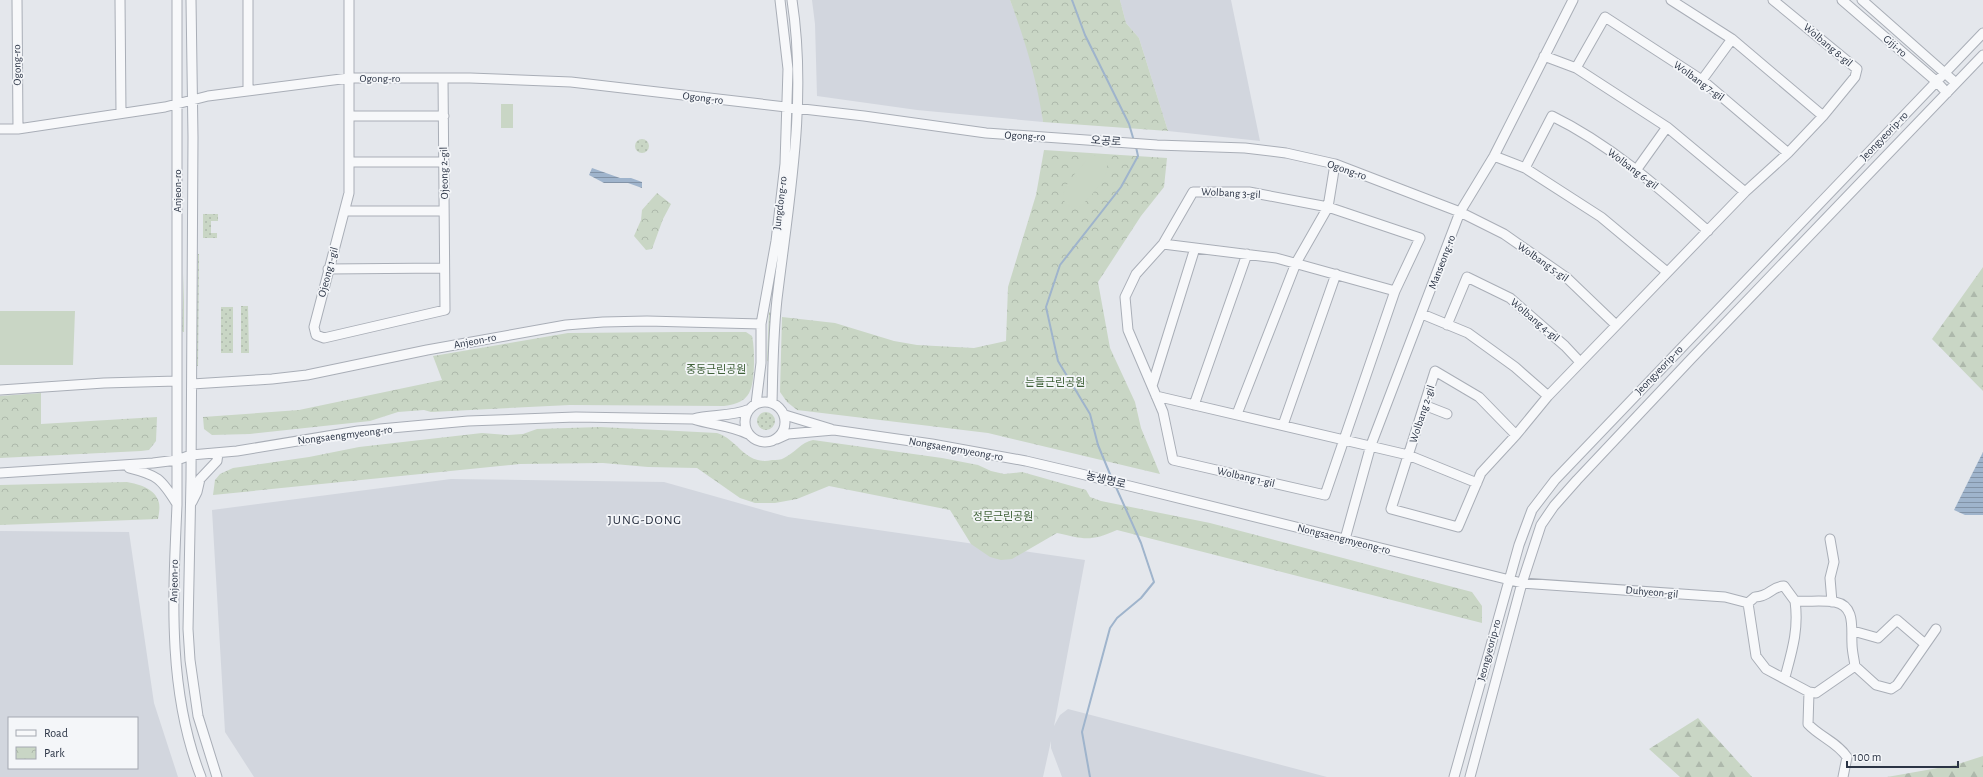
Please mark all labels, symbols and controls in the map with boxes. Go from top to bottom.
street label: Wolbang 8-gil [1801,21,1855,69]
street label: Giji-ro [1881,33,1909,59]
street label: Ogong-ro [11,44,23,86]
street label: Wolbang 7-gil [1672,59,1726,103]
street label: Ogong-ro [360,73,401,84]
street label: Ogong-ro [682,90,724,106]
street label: Jeongyeorip-ro [1858,109,1910,163]
street label: Ogong-ro [1004,129,1046,143]
street label: 오공로 [1090,134,1122,148]
street label: Wolbang 6-gil [1606,146,1660,192]
street label: Ojeong 2-gil [438,147,450,199]
street label: Ogong-ro [1326,158,1368,182]
street label: Anjeon-ro [172,169,183,213]
street label: Jungdong-ro [771,175,789,231]
street label: Wolbang 3-gil [1201,186,1261,200]
street label: Manseong-ro [1427,233,1457,291]
street label: Wolbang 5-gil [1515,240,1571,284]
street label: Ojeong 1-gil [316,246,340,298]
street label: Wolbang 4-gil [1508,296,1562,344]
street label: Anjeon-ro [453,331,497,351]
street label: Jeongyeorip-ro [1633,343,1685,397]
park label: 중동근린공원 [686,364,746,375]
park label: 는들근린공원 [1025,377,1085,388]
street label: Wolbang 2-gil [1407,384,1437,444]
street label: Nongsaengmyeong-ro [297,424,393,446]
street label: Nongsaengmyeong-ro [908,435,1004,463]
street label: Wolbang 1-gil [1216,465,1276,489]
street label: 농생명로 [1085,470,1127,490]
park label: 정문근린공원 [973,511,1033,522]
district label: JUNG-DONG [608,514,682,527]
street label: Nongsaengmyeong-ro [1296,522,1392,556]
street label: Anjeon-ro [168,559,180,603]
street label: Duhyeon-gil [1625,584,1679,600]
street label: Jeongyeorip-ro [1475,618,1503,682]
legend [8,717,138,769]
text: Road [44,727,68,739]
scale bar [1847,743,1958,769]
text: Park [44,747,65,759]
text: 100 m [1853,751,1881,763]

